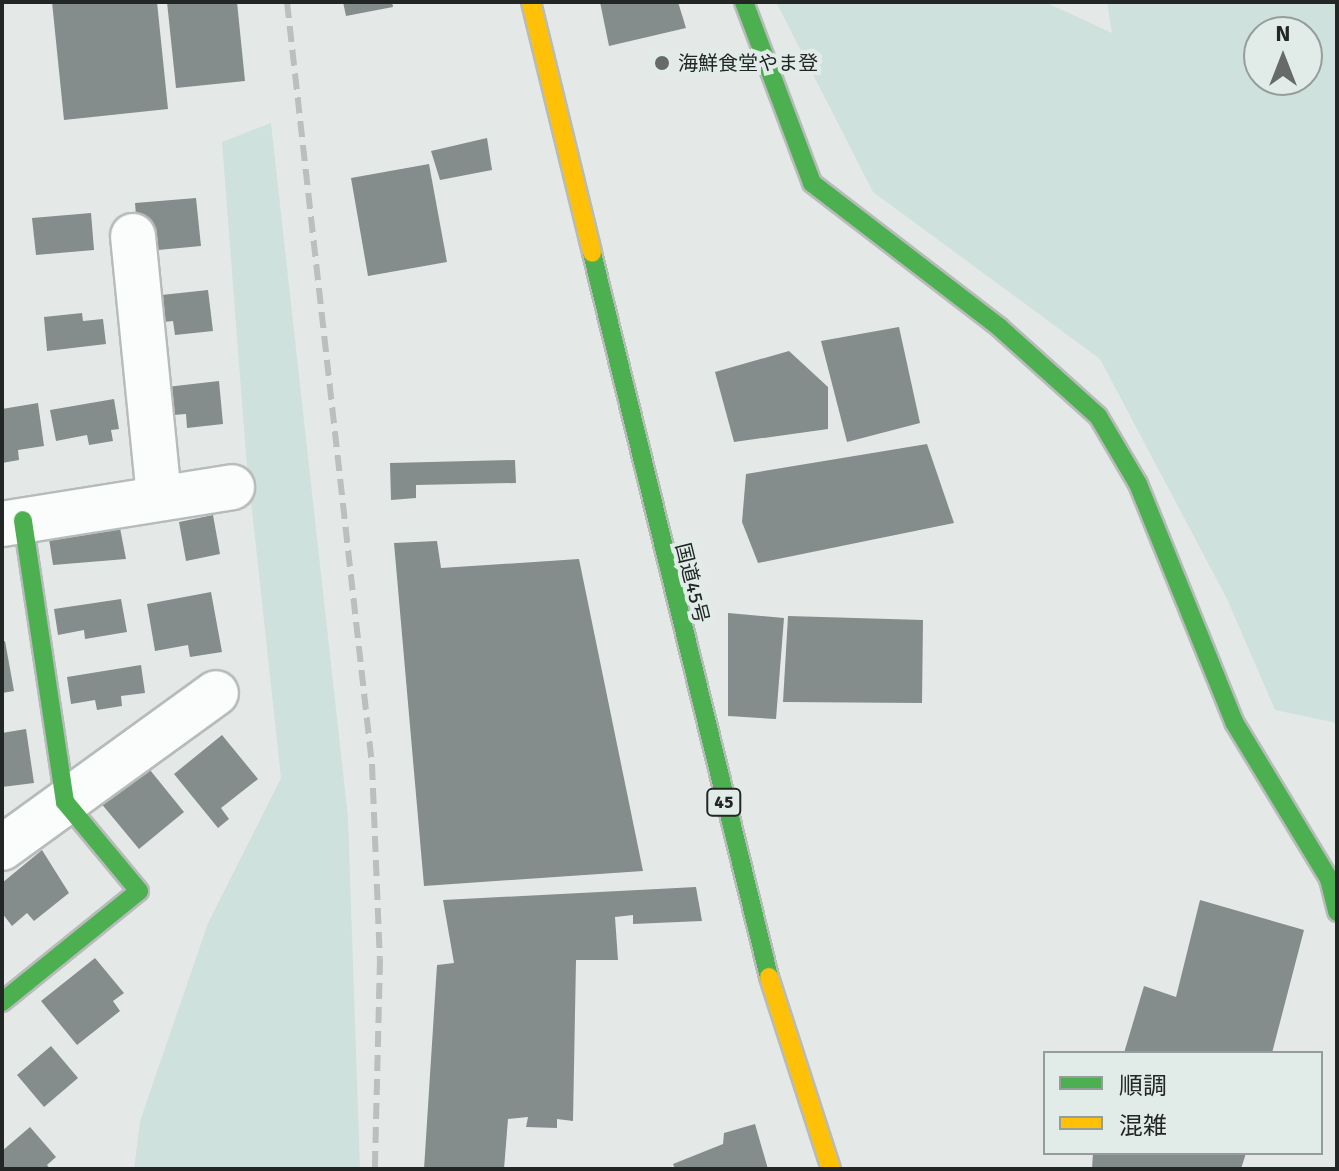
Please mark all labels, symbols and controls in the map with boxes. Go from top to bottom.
north arrow [1243,16,1323,96]
text: N [1275,20,1291,47]
place label: 海鮮食堂やま登 [678,51,818,75]
marker: 海鮮食堂やま登 [653,54,671,72]
street label: 国道45号 [670,541,714,625]
road number: 45 [706,788,742,816]
legend [1043,1051,1323,1155]
text: 順調 [1119,1071,1167,1101]
text: 混雑 [1119,1111,1167,1141]

